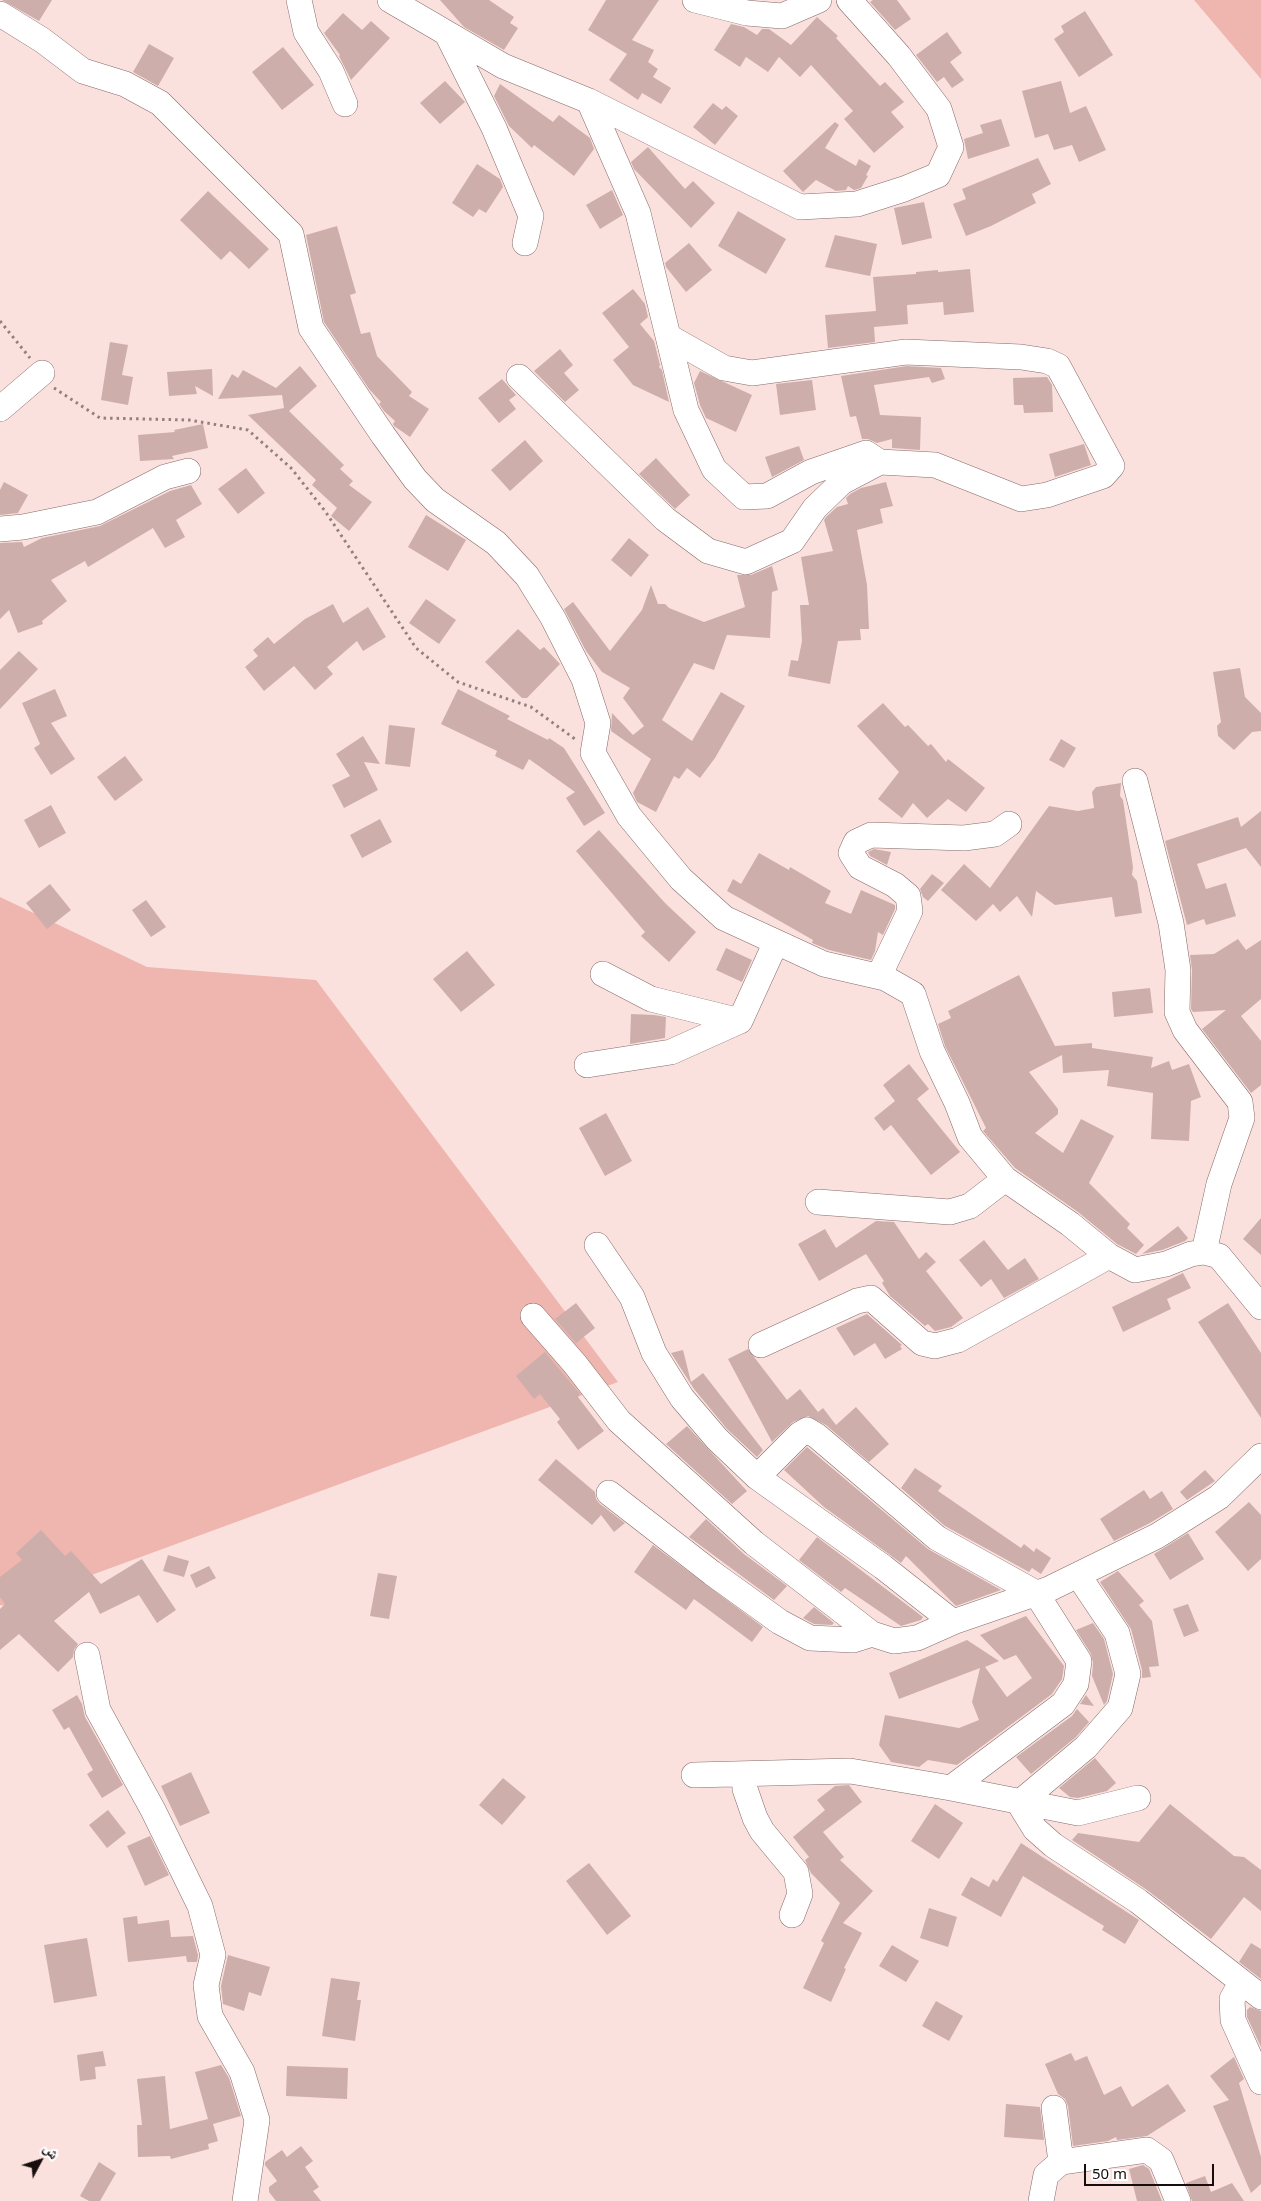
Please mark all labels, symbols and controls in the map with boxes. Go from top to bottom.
north arrow [15,2136,65,2186]
text: ش [40,2139,64,2163]
scale bar [1086,2154,1216,2186]
text: 50 m [1092,2163,1127,2183]

